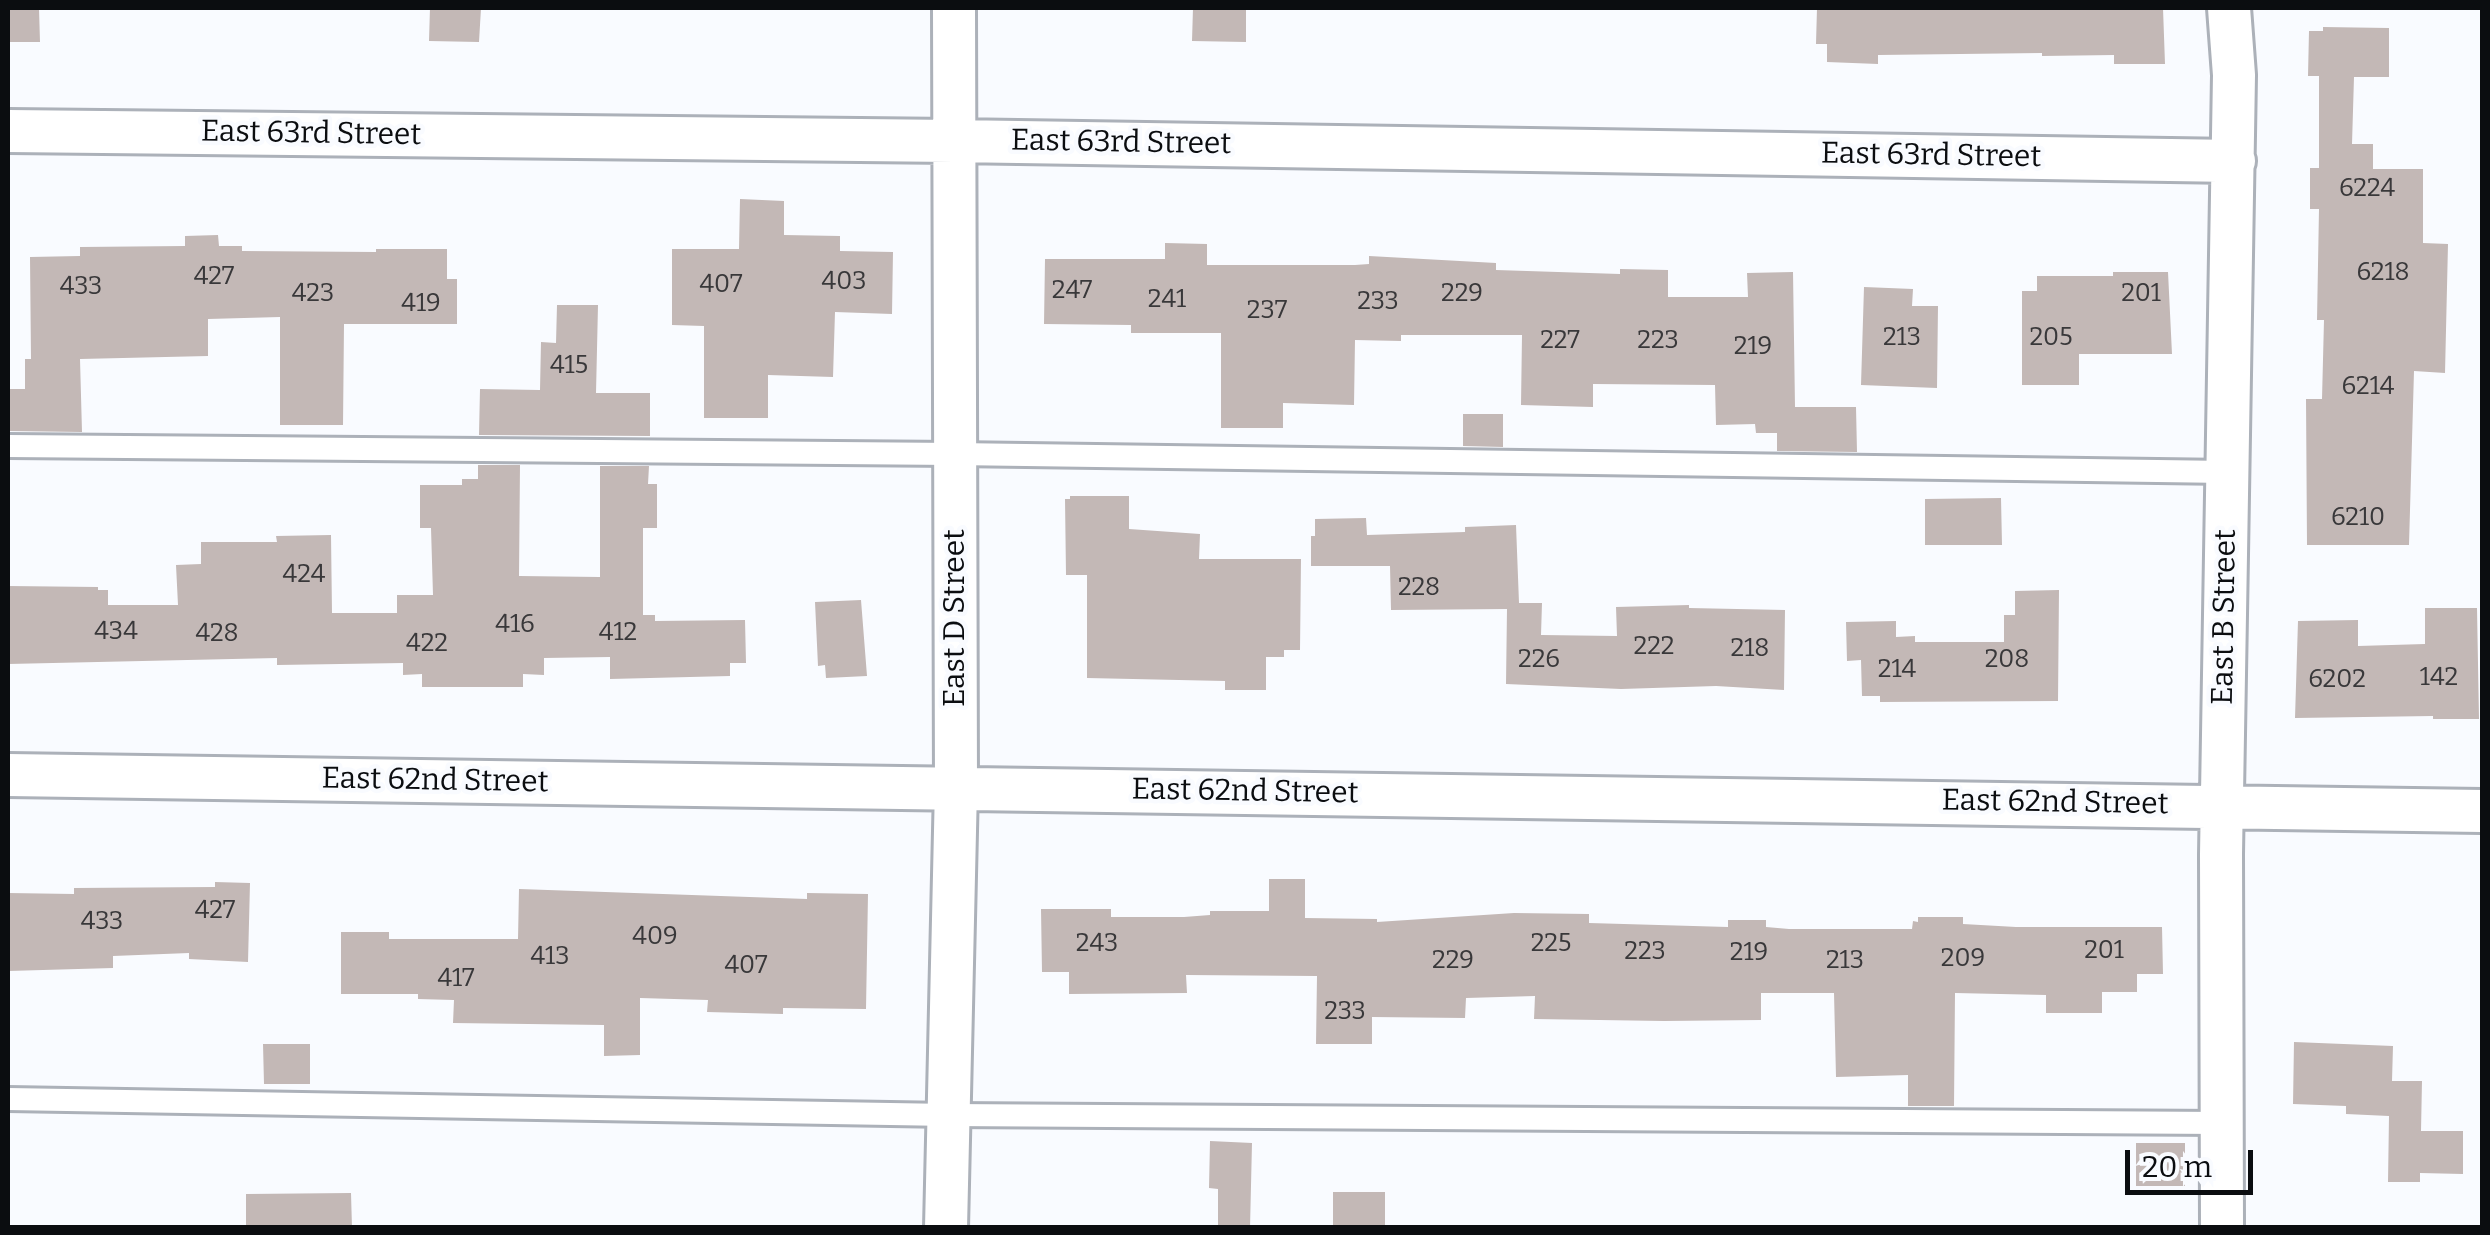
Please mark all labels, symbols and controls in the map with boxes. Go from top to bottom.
street label: East 63rd Street [200,114,422,154]
street label: East 63rd Street [1010,123,1232,163]
street label: East 63rd Street [1820,136,2042,176]
house number: 6224 [2339,174,2395,204]
house number: 6218 [2356,258,2410,288]
house number: 427 [194,262,234,292]
house number: 403 [822,267,866,297]
house number: 407 [699,270,743,300]
house number: 433 [60,272,102,302]
house number: 247 [1052,276,1092,306]
house number: 423 [292,279,334,309]
house number: 229 [1441,279,1483,309]
house number: 201 [2121,279,2161,309]
house number: 241 [1148,285,1186,315]
house number: 233 [1357,287,1399,317]
house number: 419 [401,289,441,319]
house number: 237 [1247,296,1287,326]
house number: 213 [1883,323,1921,353]
house number: 205 [2030,323,2072,353]
house number: 227 [1540,326,1580,356]
house number: 223 [1637,326,1679,356]
house number: 219 [1734,332,1772,362]
house number: 415 [550,351,588,381]
house number: 6214 [2342,372,2394,402]
house number: 6210 [2331,503,2385,533]
street label: East D Street [938,529,974,707]
street label: East B Street [2205,529,2245,705]
house number: 424 [283,560,325,590]
house number: 228 [1398,573,1440,603]
house number: 416 [495,610,535,640]
house number: 434 [94,617,138,647]
house number: 412 [599,618,637,648]
house number: 428 [195,619,239,649]
house number: 422 [406,629,448,659]
house number: 222 [1634,632,1674,662]
house number: 218 [1731,634,1769,664]
house number: 226 [1518,645,1560,675]
house number: 208 [1985,645,2029,675]
house number: 214 [1878,655,1916,685]
house number: 142 [2420,663,2458,693]
house number: 6202 [2308,665,2366,695]
street label: East 62nd Street [321,761,549,801]
street label: East 62nd Street [1131,772,1359,812]
street label: East 62nd Street [1941,783,2169,823]
house number: 427 [195,896,235,926]
house number: 433 [81,907,123,937]
house number: 409 [632,922,678,952]
house number: 243 [1076,929,1118,959]
house number: 225 [1531,929,1571,959]
house number: 201 [2084,936,2124,966]
house number: 223 [1624,937,1666,967]
house number: 219 [1730,938,1768,968]
house number: 413 [531,942,569,972]
house number: 209 [1941,944,1985,974]
house number: 229 [1432,946,1474,976]
house number: 213 [1826,946,1864,976]
house number: 407 [724,951,768,981]
house number: 417 [437,964,475,994]
house number: 233 [1324,997,1366,1027]
scale bar [2130,1130,2258,1192]
text: 20 m [2142,1149,2212,1185]

